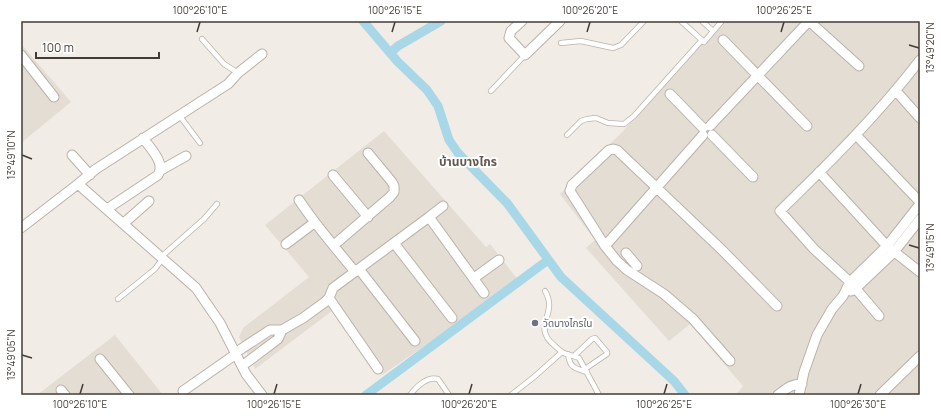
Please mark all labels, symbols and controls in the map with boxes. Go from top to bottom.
text: 100°26'10"E [173,3,227,17]
text: 100°26'15"E [368,3,422,17]
text: 100°26'20"E [562,3,618,17]
text: 100°26'25"E [756,3,812,17]
text: 13°49'20"N [923,23,937,73]
scale bar [36,34,159,60]
text: 100 m [42,39,74,56]
text: 13°49'10"N [4,130,18,179]
district label: บ้านบางไกร [439,153,497,170]
text: 13°49'15"N [923,224,937,272]
place label: วัดบางไกรใน [543,316,592,330]
marker: วัดบางไกรใน [530,318,540,328]
text: 13°49'05"N [4,329,18,380]
text: 100°26'10"E [53,397,107,411]
text: 100°26'15"E [247,397,301,411]
text: 100°26'20"E [441,397,497,411]
text: 100°26'25"E [636,397,692,411]
text: 100°26'30"E [830,397,886,411]

